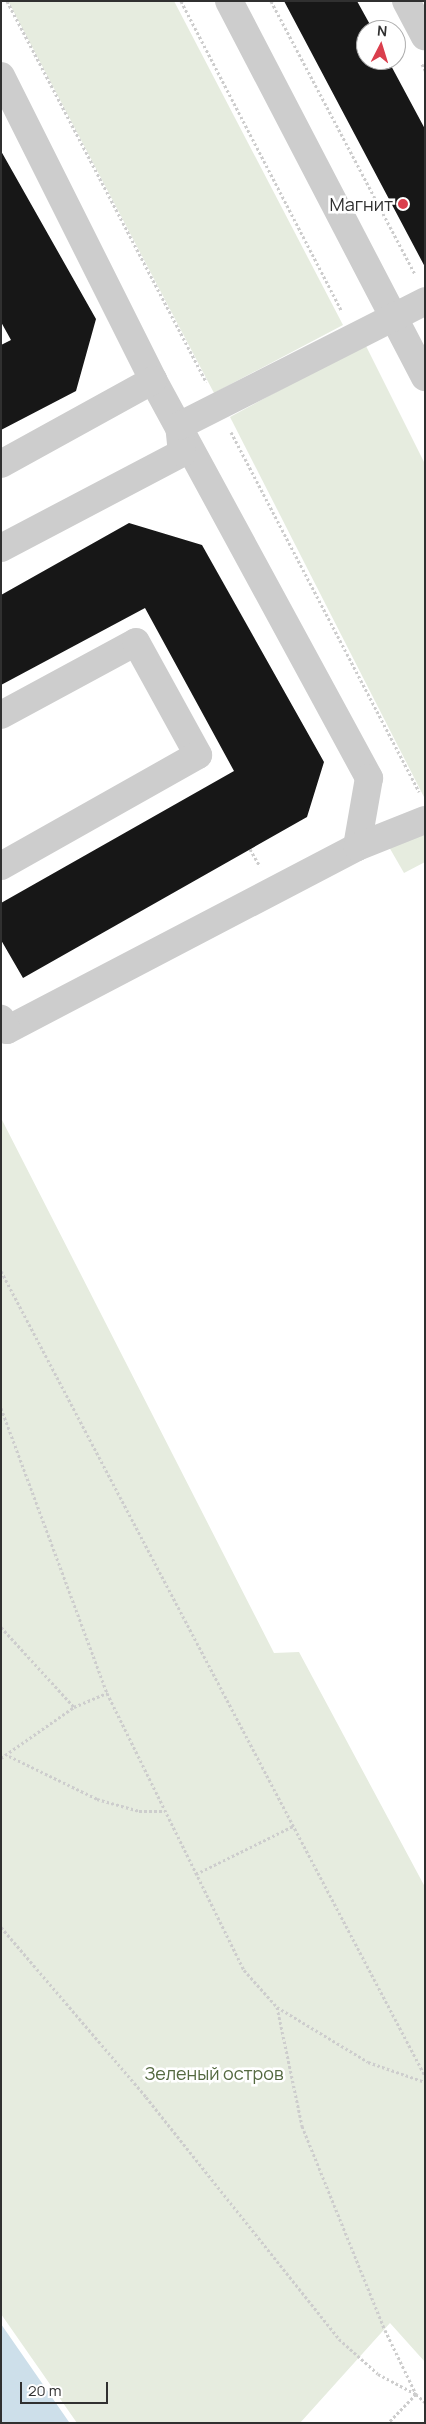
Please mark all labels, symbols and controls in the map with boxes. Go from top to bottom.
north arrow [356,20,406,70]
text: N [376,21,388,40]
place label: Магнит [330,193,393,215]
marker: Магнит [397,198,409,210]
park label: Зеленый остров [144,2062,284,2084]
scale bar [22,2372,110,2404]
text: 20 m [28,2380,61,2401]

